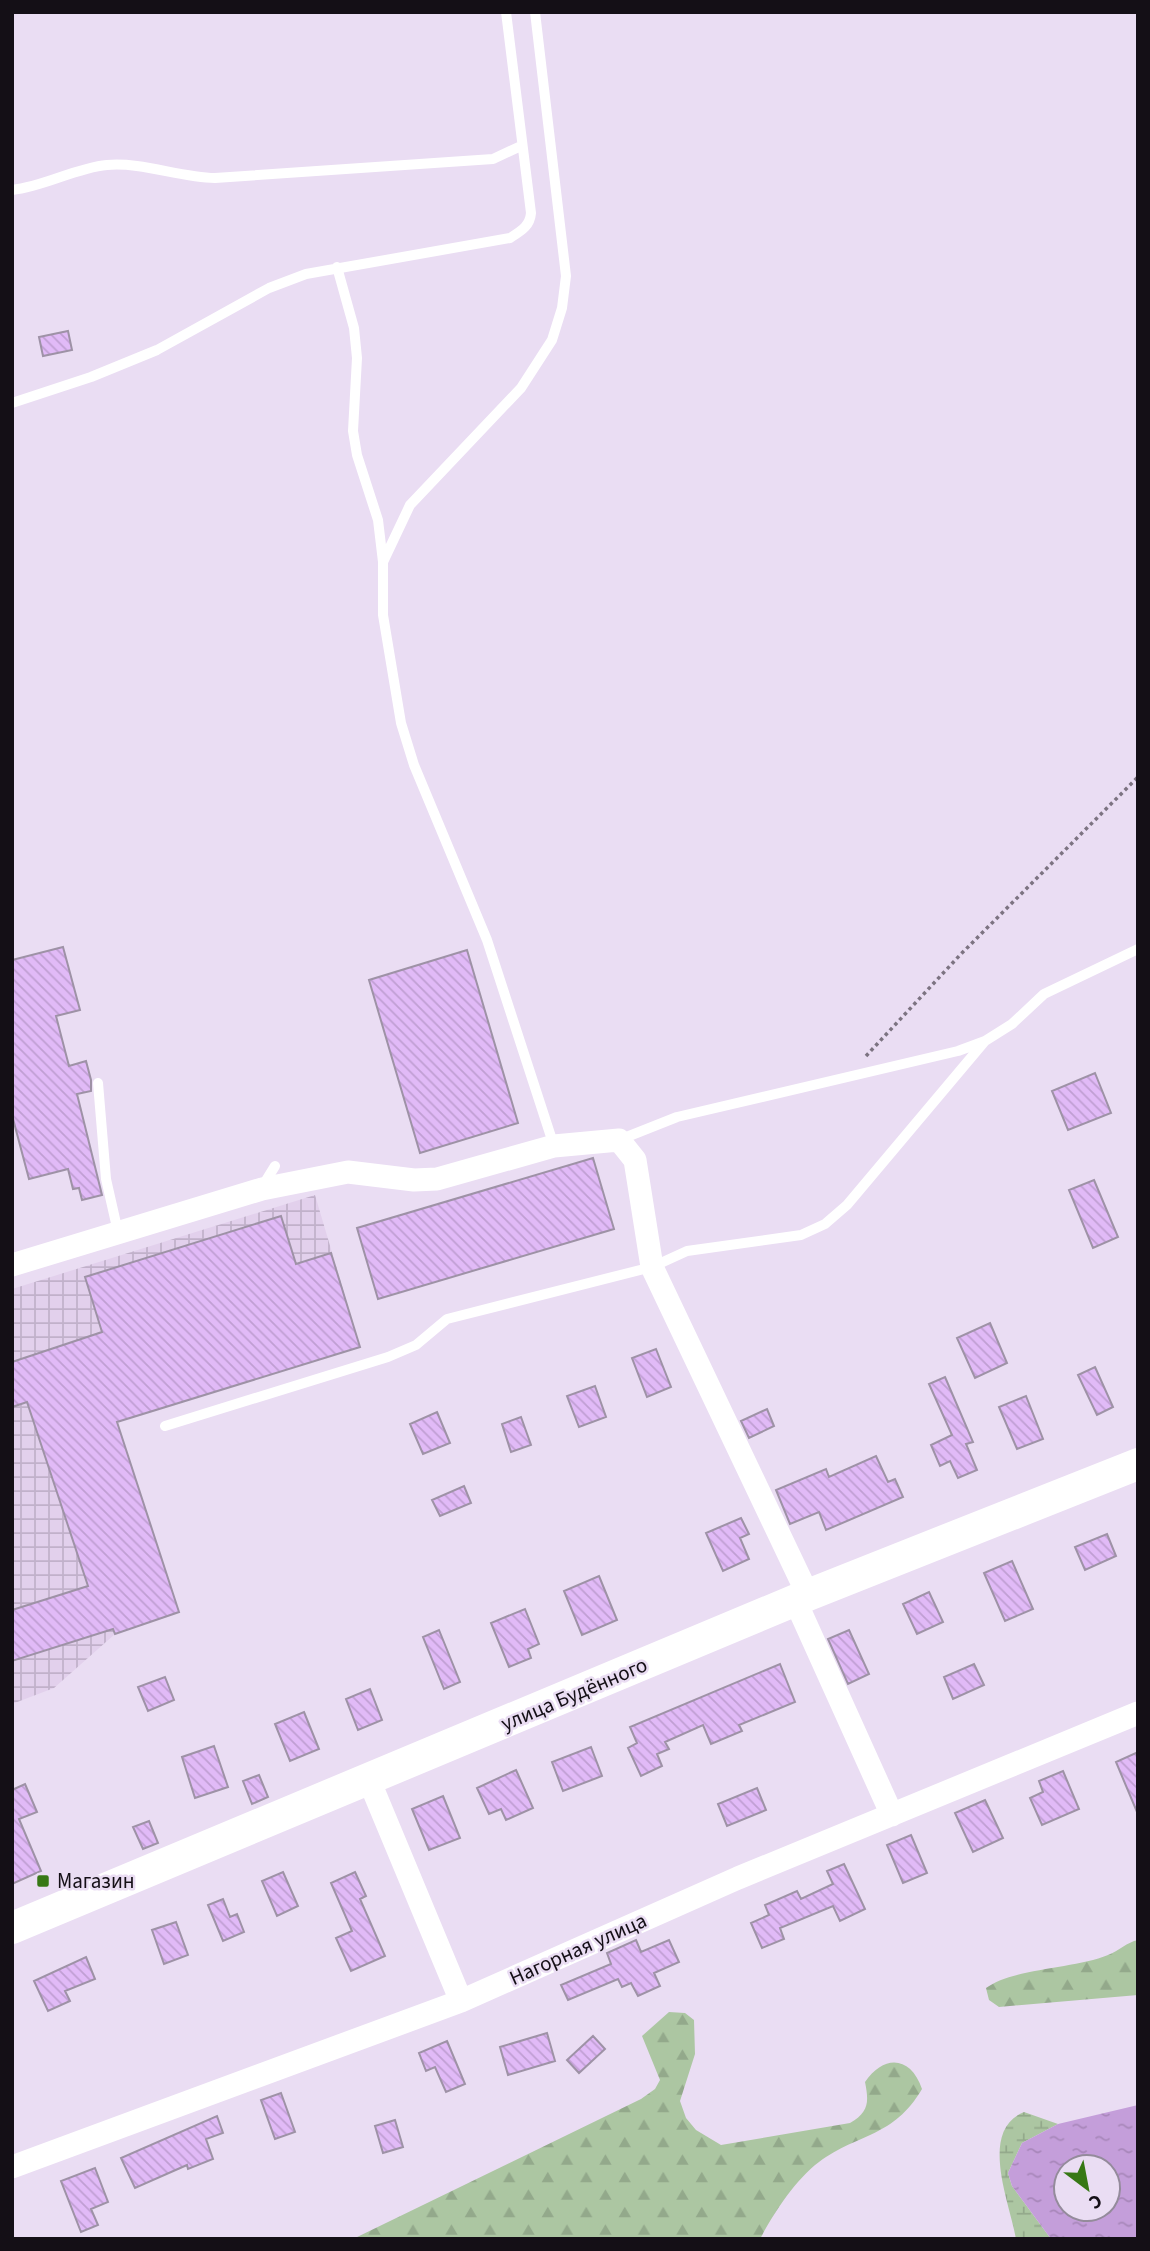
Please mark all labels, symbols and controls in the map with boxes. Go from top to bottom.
street label: улица Будённого [496,1650,652,1738]
place label: Магазин [57,1866,135,1896]
marker: Магазин [35,1873,51,1889]
street label: Нагорная улица [505,1905,651,1993]
north arrow [1052,2153,1122,2223]
text: С [1083,2187,1107,2216]

